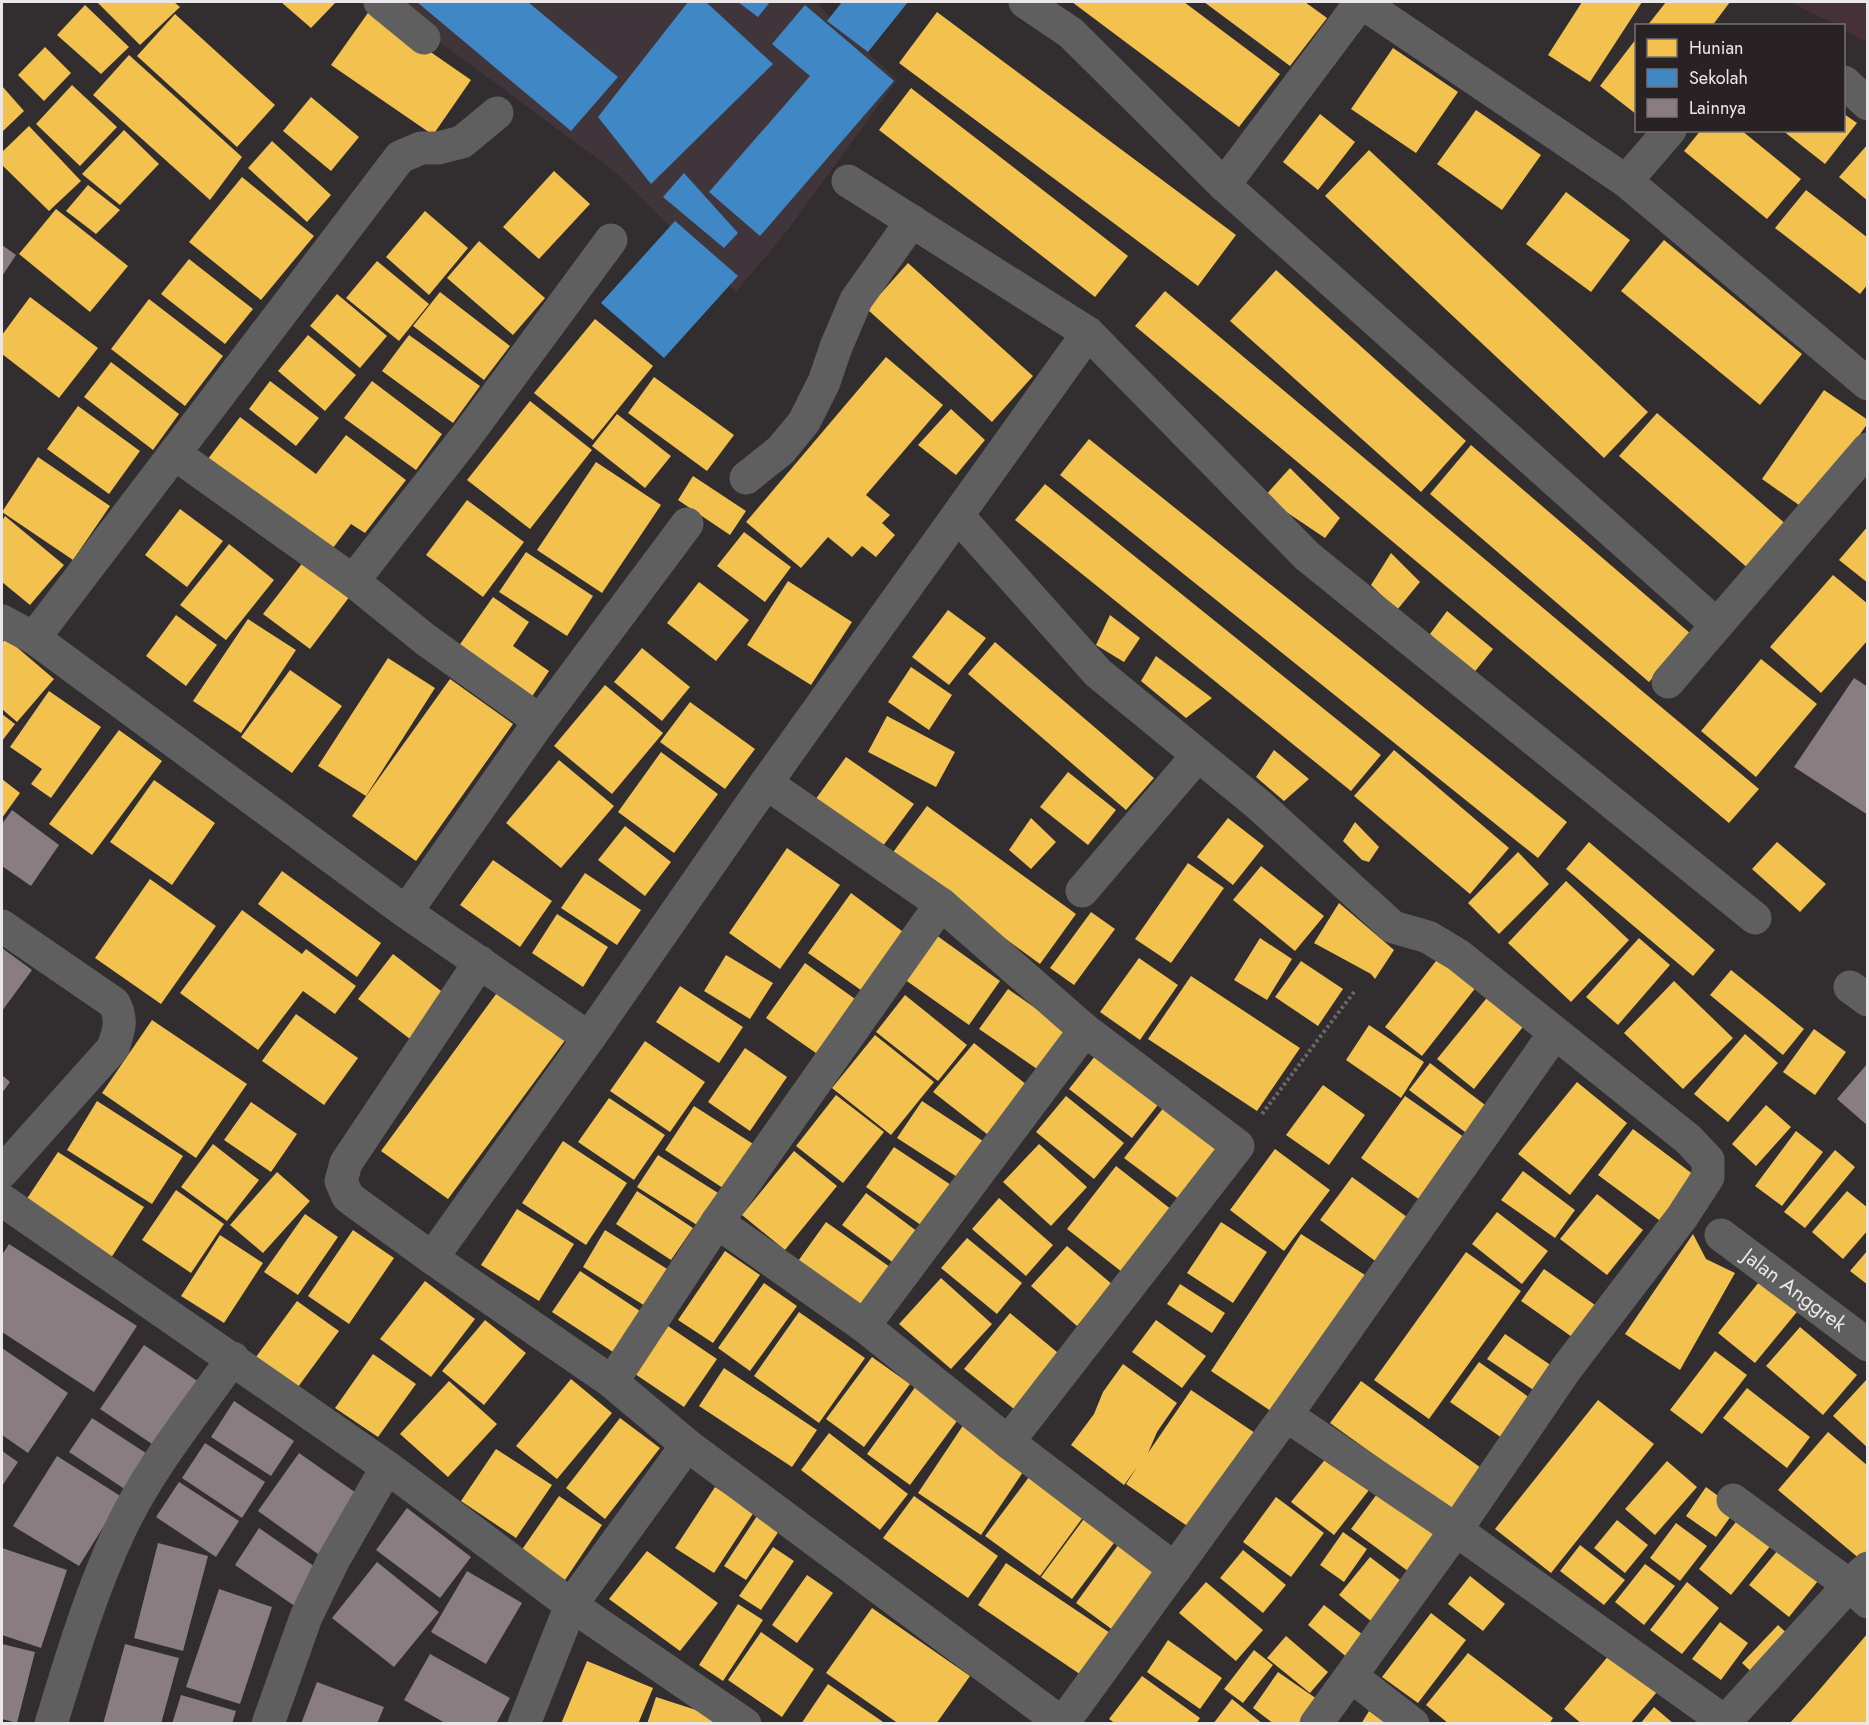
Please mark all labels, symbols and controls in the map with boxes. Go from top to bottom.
legend [1635,24,1845,132]
text: Hunian [1689,35,1744,61]
text: Sekolah [1689,65,1748,91]
text: Lainnya [1689,95,1746,121]
street label: Jalan Anggrek [1734,1239,1854,1340]

